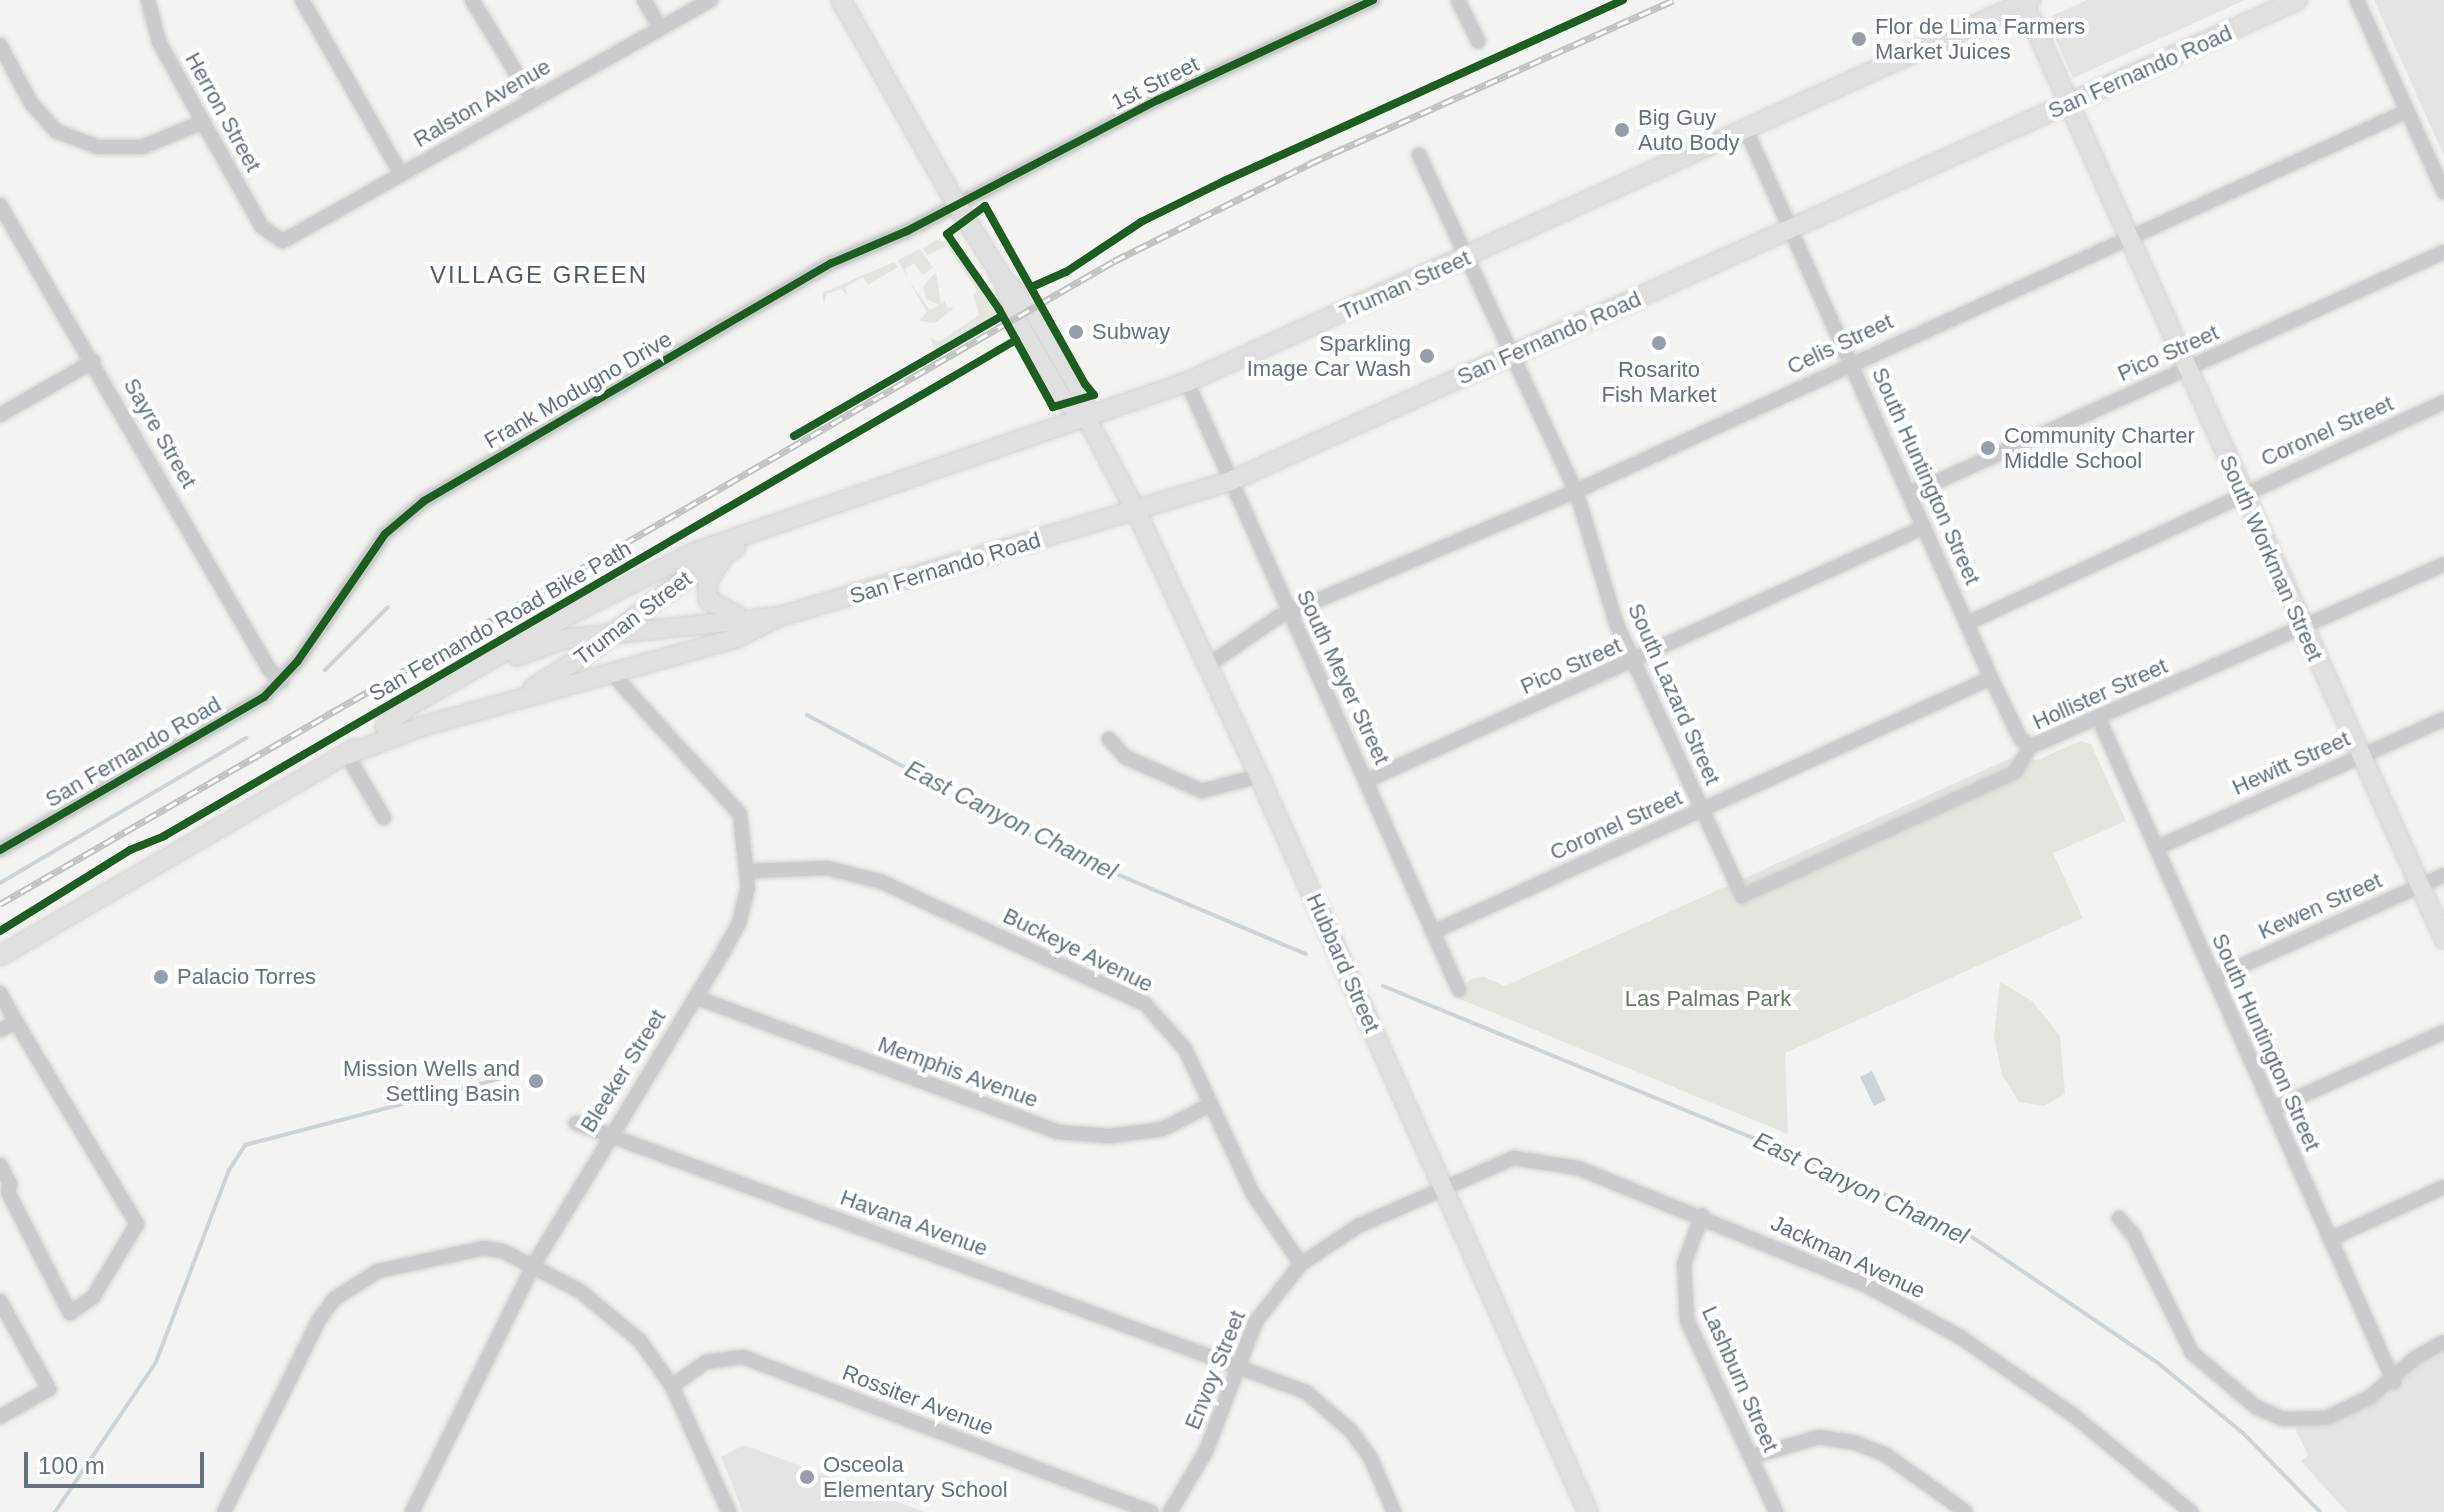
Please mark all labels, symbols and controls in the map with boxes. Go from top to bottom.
place label: Flor de Lima Farmers Market Juices [1875,13,2085,64]
street label: San Fernando Road [2044,20,2236,124]
marker: Flor de Lima Farmers Market Juices [1850,30,1868,48]
street label: Herron Street [179,48,267,176]
street label: 1st Street [1107,50,1203,116]
street label: Ralston Avenue [408,53,556,153]
place label: Big Guy Auto Body [1638,104,1740,156]
marker: Big Guy Auto Body [1613,121,1631,139]
street label: Truman Street [1336,245,1474,325]
district label: VILLAGE GREEN [430,261,648,289]
street label: San Fernando Road [1453,286,1645,390]
street label: Celis Street [1783,308,1897,380]
place label: Subway [1092,319,1170,345]
street label: Pico Street [2113,319,2223,387]
marker: Subway [1067,323,1085,341]
street label: Frank Modugno Drive [480,326,676,454]
place label: Sparkling Image Car Wash [1247,330,1411,382]
marker: Rosarito Fish Market [1650,334,1668,352]
marker: Sparkling Image Car Wash [1418,347,1436,365]
place label: Rosarito Fish Market [1602,356,1716,408]
street label: South Huntington Street [1866,363,1986,589]
street label: Sayre Street [118,373,202,493]
street label: Coronel Street [2257,390,2397,472]
place label: Community Charter Middle School [2004,422,2195,474]
marker: Community Charter Middle School [1979,439,1997,457]
street label: South Workman Street [2214,451,2328,665]
street label: San Fernando Road [846,526,1044,610]
street label: San Fernando Road Bike Path [364,535,636,707]
street label: Truman Street [569,565,697,671]
street label: South Meyer Street [1291,586,1395,768]
street label: South Lazard Street [1622,599,1726,789]
street label: Pico Street [1516,632,1626,700]
street label: Hollister Street [2029,653,2171,735]
street label: San Fernando Road [41,691,225,813]
street label: Hewitt Street [2228,725,2354,801]
water label: East Canyon Channel [900,754,1122,886]
street label: Coronel Street [1546,784,1686,866]
street label: Kewen Street [2254,867,2386,945]
street label: Hubbard Street [1301,889,1385,1037]
street label: Buckeye Avenue [998,902,1158,998]
street label: South Huntington Street [2206,929,2326,1155]
place label: Palacio Torres [177,964,316,990]
marker: Palacio Torres [152,968,170,986]
park label: Las Palmas Park [1625,986,1791,1012]
street label: Bleeker Street [575,1005,671,1137]
street label: Memphis Avenue [874,1031,1042,1113]
place label: Mission Wells and Settling Basin [343,1055,520,1106]
marker: Mission Wells and Settling Basin [527,1072,545,1090]
water label: East Canyon Channel [1749,1126,1973,1250]
street label: Havana Avenue [836,1184,992,1262]
street label: Jackman Avenue [1766,1209,1930,1305]
street label: Lashburn Street [1696,1302,1784,1456]
street label: Envoy Street [1179,1307,1251,1433]
street label: Rossiter Avenue [838,1359,998,1441]
scale bar [28,1436,208,1486]
place label: Osceola Elementary School [823,1451,1008,1502]
text: 100 m [38,1452,105,1479]
marker: Osceola Elementary School [798,1468,816,1486]

